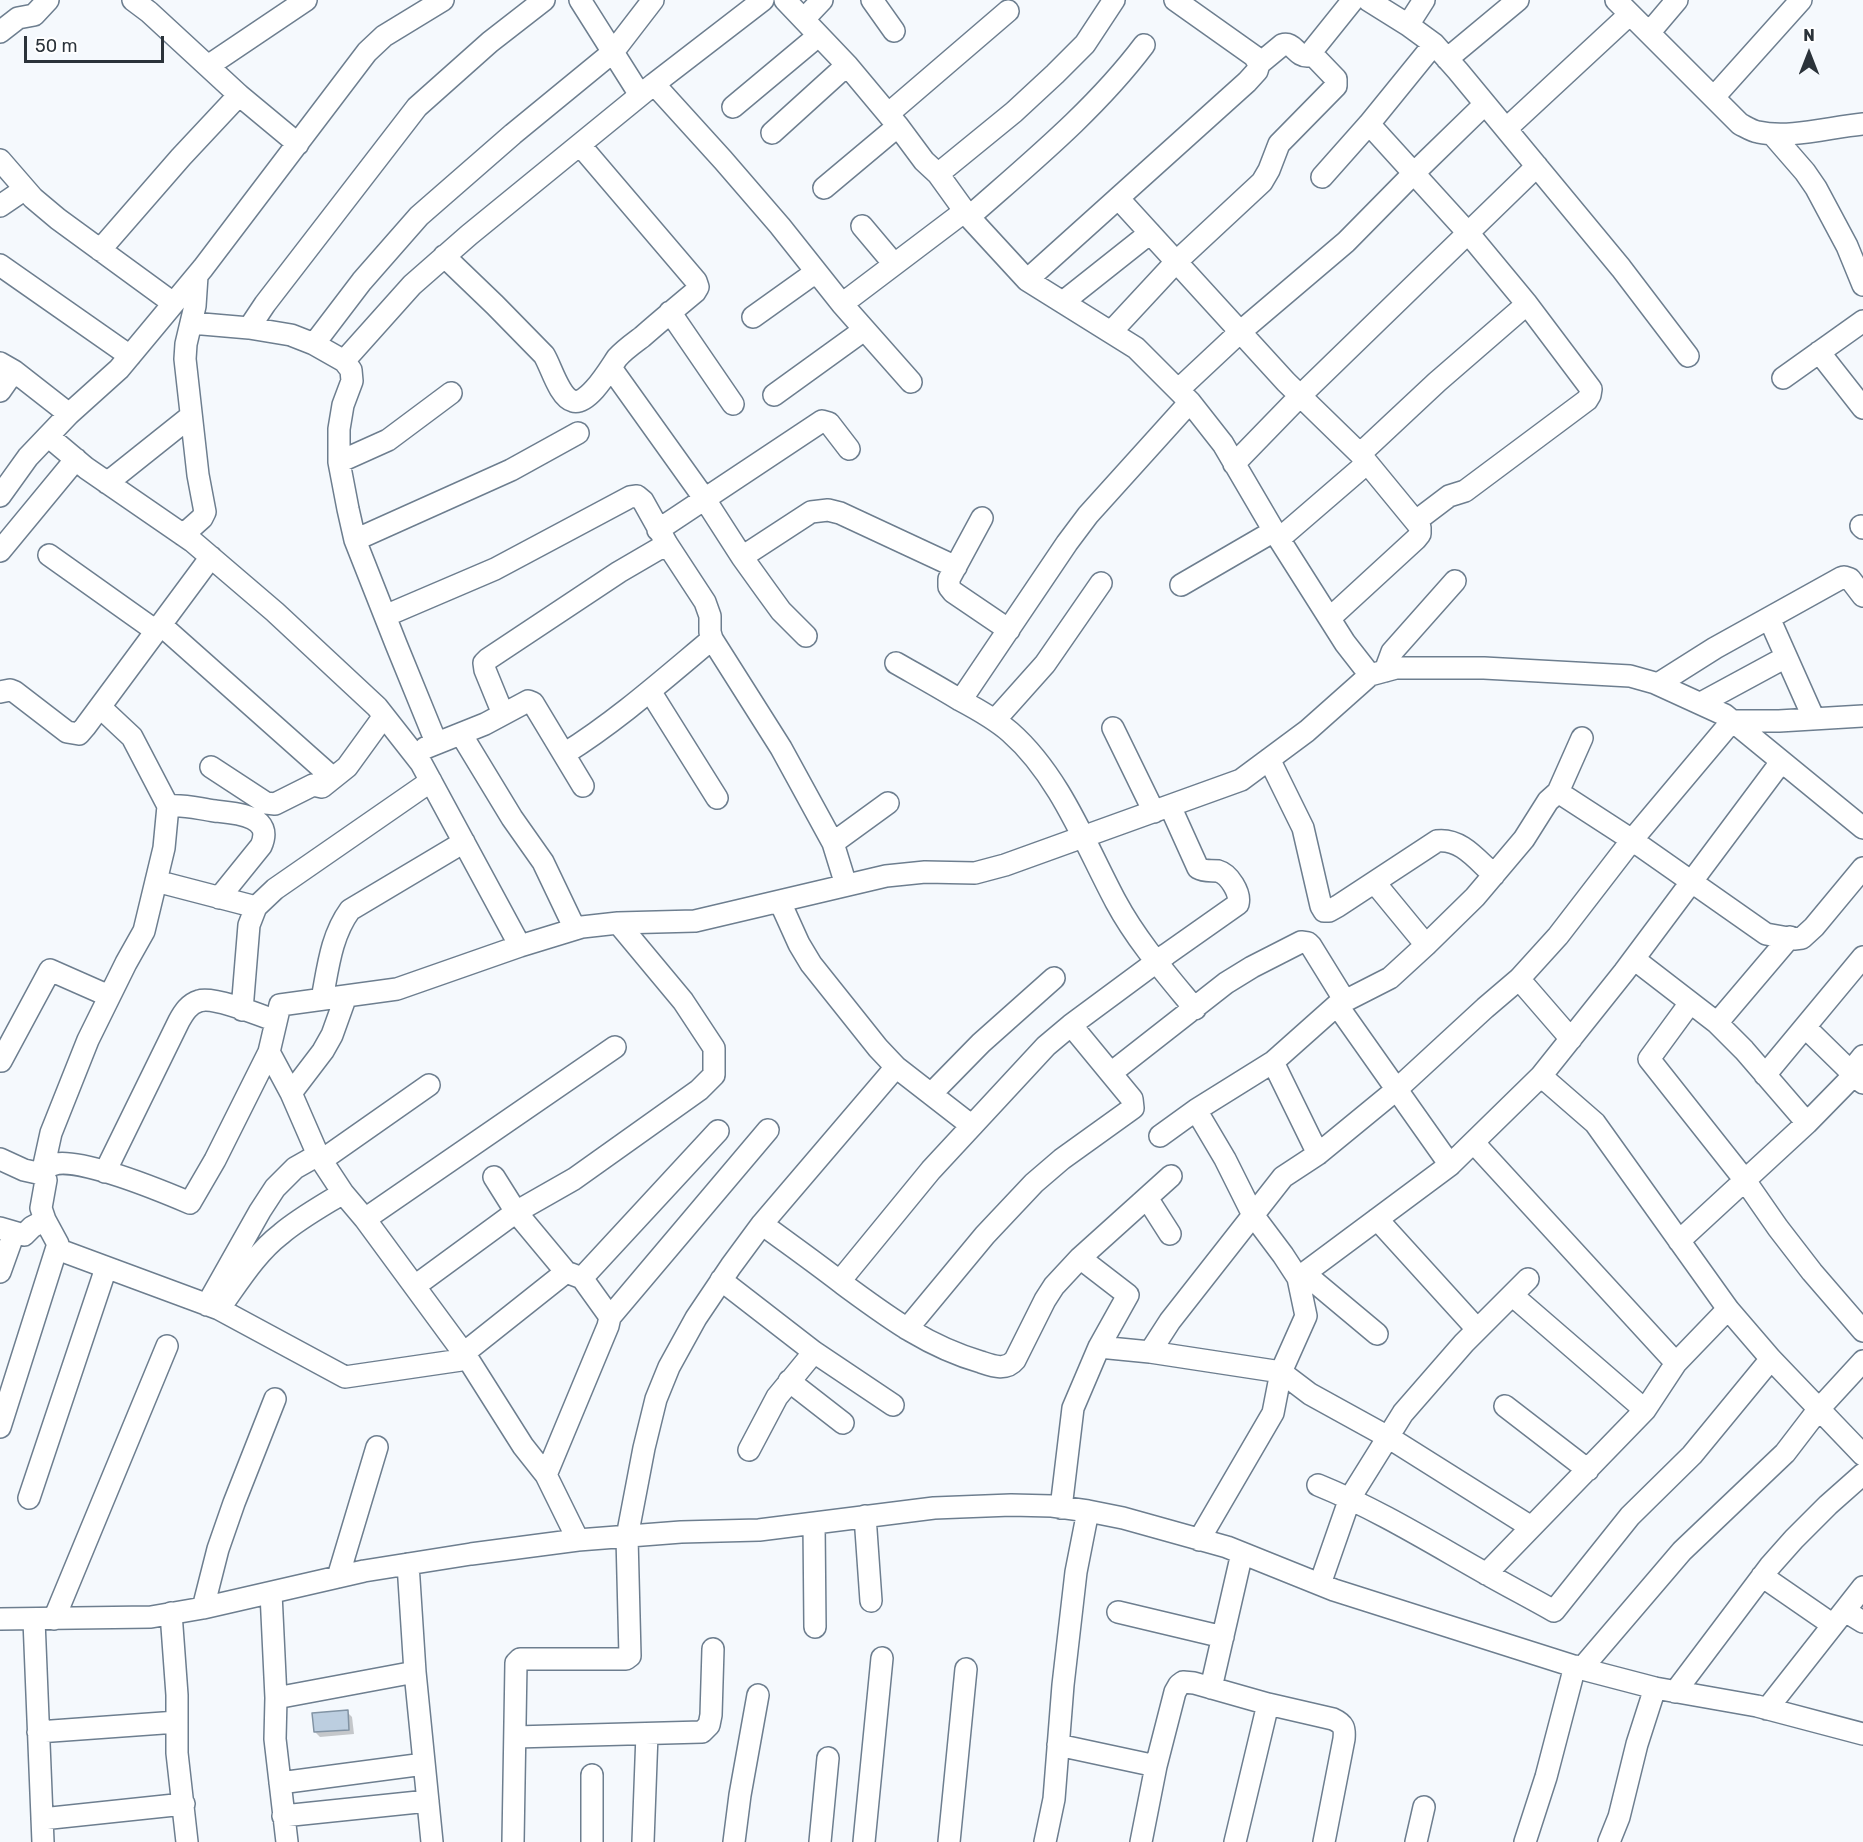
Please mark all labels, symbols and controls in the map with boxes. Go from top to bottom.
scale bar [27,24,166,62]
north arrow [1779,24,1839,84]
text: N [1803,26,1815,45]
text: 50 m [35,35,78,57]

